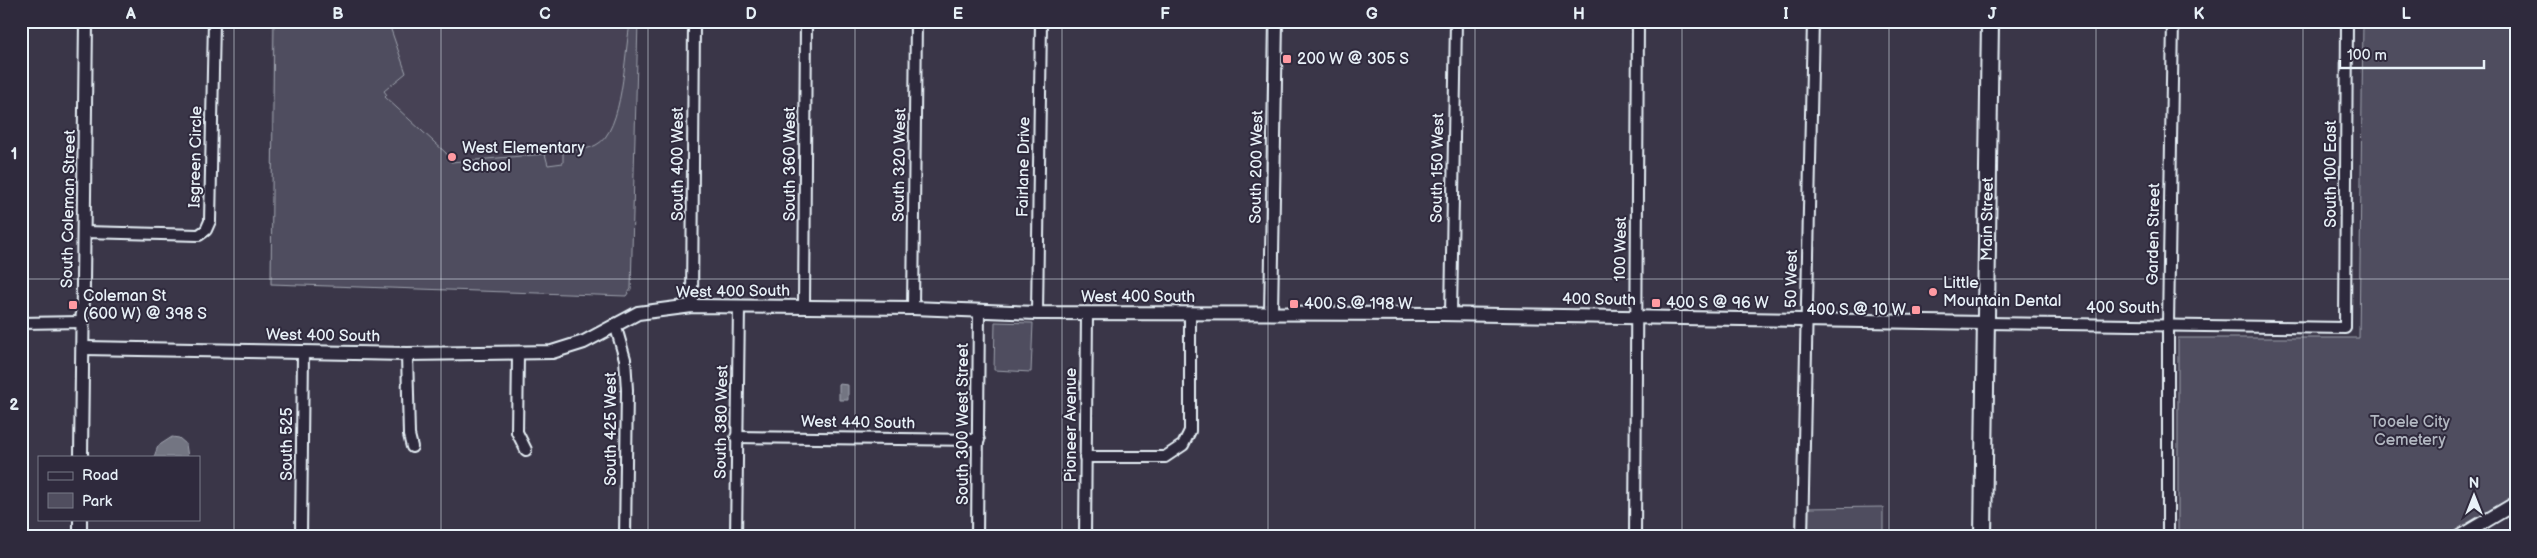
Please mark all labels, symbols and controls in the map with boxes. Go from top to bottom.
text: A [125,5,136,24]
text: B [332,5,344,24]
text: C [539,5,551,24]
text: D [745,5,757,24]
text: E [953,5,963,24]
text: F [1160,5,1170,24]
text: G [1366,5,1378,24]
text: H [1573,5,1585,24]
text: I [1783,5,1789,24]
text: J [1988,5,1997,24]
text: K [2194,5,2205,24]
text: L [2401,5,2411,24]
scale bar [2340,38,2483,70]
text: 100 m [2347,46,2387,65]
place label: 200 W @ 305 S [1297,50,1409,69]
marker: 200 W @ 305 S [1281,53,1293,65]
street label: Isgreen Circle [186,105,206,208]
street label: South 400 West [669,107,688,221]
street label: South 360 West [781,107,800,221]
street label: South 320 West [890,108,910,222]
street label: South 200 West [1247,110,1267,224]
street label: South 150 West [1428,113,1448,223]
street label: Fairlane Drive [1014,116,1034,217]
street label: South 100 East [2322,120,2341,228]
street label: South Coleman Street [58,130,80,288]
place label: West Elementary School [462,139,586,176]
text: 1 [11,145,17,164]
marker: West Elementary School [446,151,458,163]
street label: Main Street [1977,177,1997,261]
street label: Garden Street [2144,183,2164,285]
street label: 100 West [1611,216,1631,282]
street label: 50 West [1782,250,1802,308]
place label: Little Mountain Dental [1943,274,2061,311]
street label: West 400 South [676,282,790,302]
marker: Little Mountain Dental [1927,286,1939,298]
place label: Coleman St (600 W) @ 398 S [83,287,207,324]
street label: West 400 South [1081,288,1195,307]
street label: 400 South [1562,290,1636,310]
place label: 400 S @ 96 W [1666,294,1769,313]
place label: 400 S @ 198 W [1304,295,1413,314]
marker: 400 S @ 96 W [1650,297,1662,309]
marker: 400 S @ 198 W [1288,298,1300,310]
marker: Coleman St (600 W) @ 398 S [67,299,79,311]
street label: 400 South [2086,299,2160,318]
place label: 400 S @ 10 W [1806,301,1906,320]
marker: 400 S @ 10 W [1910,304,1922,316]
street label: West 400 South [266,326,380,346]
street label: South 300 West Street [954,343,973,505]
street label: South 380 West [712,365,732,479]
street label: Pioneer Avenue [1062,367,1081,482]
street label: South 425 West [602,372,621,486]
text: 2 [9,396,19,415]
street label: South 525 [278,407,297,481]
street label: West 440 South [801,413,916,434]
park label: Tooele City Cemetery [2370,413,2451,450]
legend [38,456,200,520]
text: Road [82,466,118,485]
north arrow [2450,470,2500,520]
text: N [2469,475,2479,492]
text: Park [82,492,113,511]

